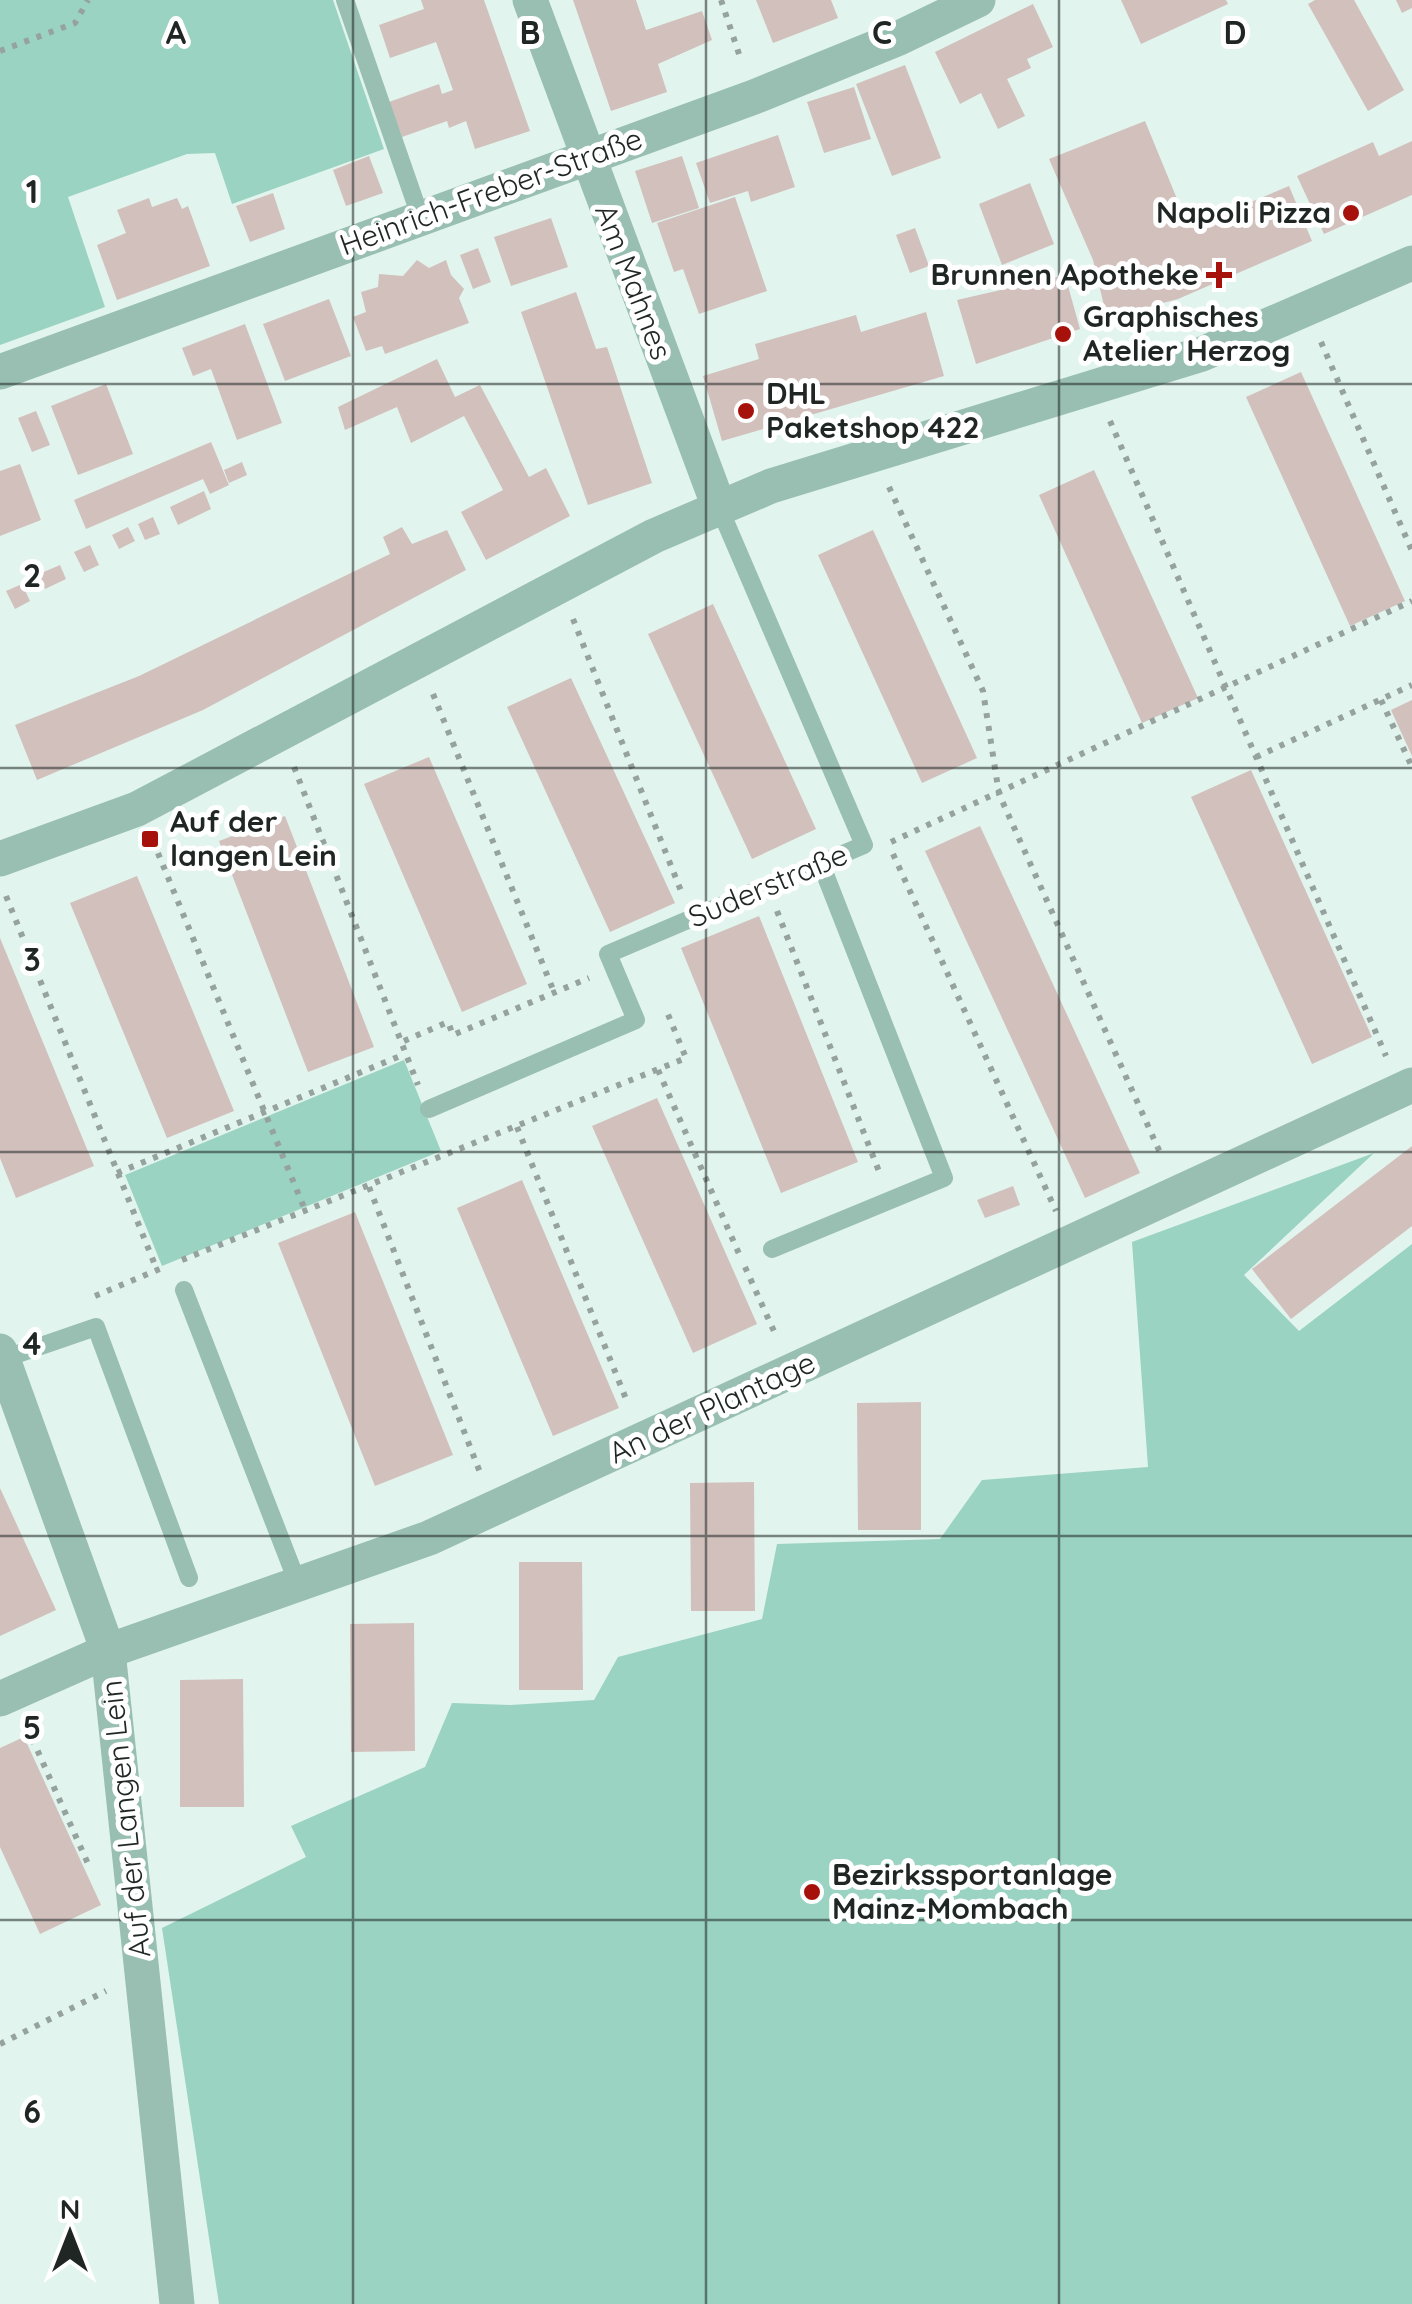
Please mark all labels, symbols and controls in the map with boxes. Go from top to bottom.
text: A [166,12,187,52]
text: B [520,12,540,52]
text: C [872,12,892,52]
text: D [1224,12,1246,52]
street label: Heinrich-Freber-Straße [334,119,647,263]
text: 1 [26,171,38,211]
place label: Napoli Pizza [1156,193,1331,231]
street label: Am Mahnes [587,199,681,365]
marker: Napoli Pizza [1340,202,1362,224]
place label: Brunnen Apotheke [931,255,1199,293]
marker: Brunnen Apotheke [1208,264,1230,286]
place label: Graphisches Atelier Herzog [1083,297,1291,369]
marker: Graphisches Atelier Herzog [1052,323,1074,345]
place label: DHL Paketshop 422 [766,374,980,446]
marker: DHL Paketshop 422 [735,400,757,422]
text: 2 [23,555,41,595]
place label: Auf der langen Lein [170,802,337,874]
marker: Auf der langen Lein [139,828,161,850]
street label: Suderstraße [682,835,853,936]
text: 3 [23,939,41,979]
text: 4 [23,1323,42,1363]
street label: An der Plantage [602,1343,821,1472]
street label: Auf der Langen Lein [92,1678,158,1960]
text: 5 [23,1707,41,1747]
place label: Bezirkssportanlage Mainz-Mombach [832,1855,1113,1927]
marker: Bezirkssportanlage Mainz-Mombach [801,1881,823,1903]
text: 6 [23,2091,41,2131]
north arrow [20,2184,120,2284]
text: N [60,2191,80,2226]

